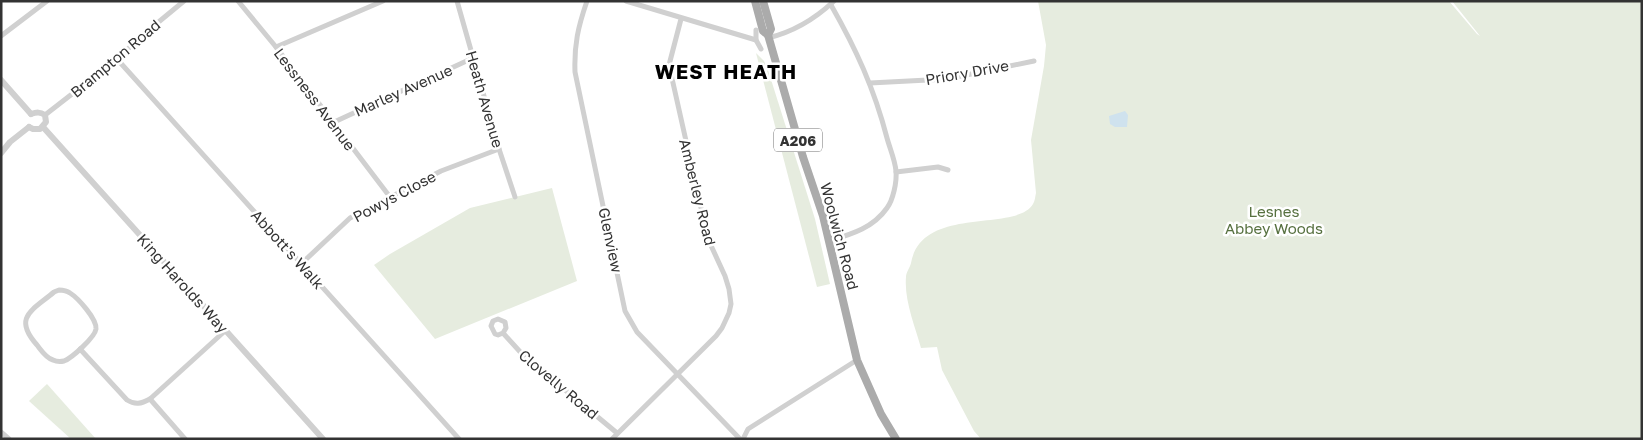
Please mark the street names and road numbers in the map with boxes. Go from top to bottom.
street label: Brampton Road [67,15,163,101]
street label: Lessness Avenue [271,44,360,154]
street label: Heath Avenue [463,48,508,150]
street label: Priory Drive [924,56,1010,88]
street label: Marley Avenue [351,60,455,120]
road number: A206 [774,128,822,152]
street label: Amberley Road [676,137,720,247]
street label: Powys Close [349,166,439,225]
street label: Woolwich Road [817,180,863,292]
street label: Abbott's Walk [248,206,329,293]
street label: Glenview [595,206,627,274]
street label: King Harolds Way [134,230,233,337]
street label: Clovelly Road [515,345,603,423]

